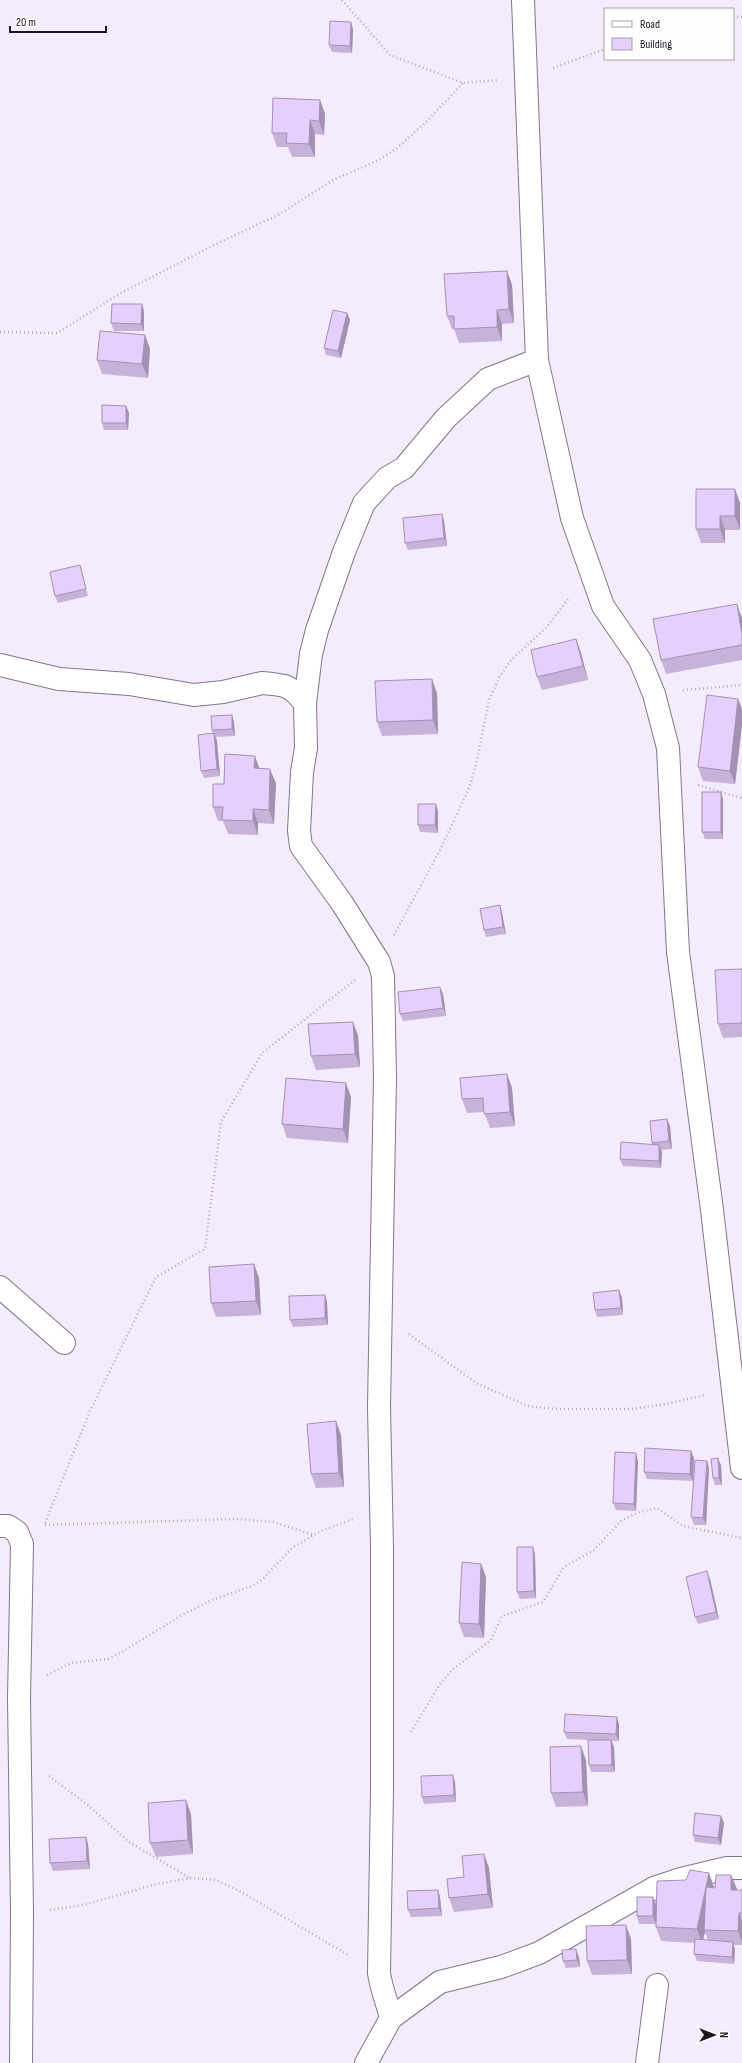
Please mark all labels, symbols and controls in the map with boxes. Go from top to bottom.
scale bar [10,8,106,34]
legend [604,8,734,60]
text: 20 m [16,15,36,30]
text: Road [640,17,660,32]
text: Building [640,37,672,52]
north arrow [694,2015,734,2055]
text: N [717,2032,730,2038]

